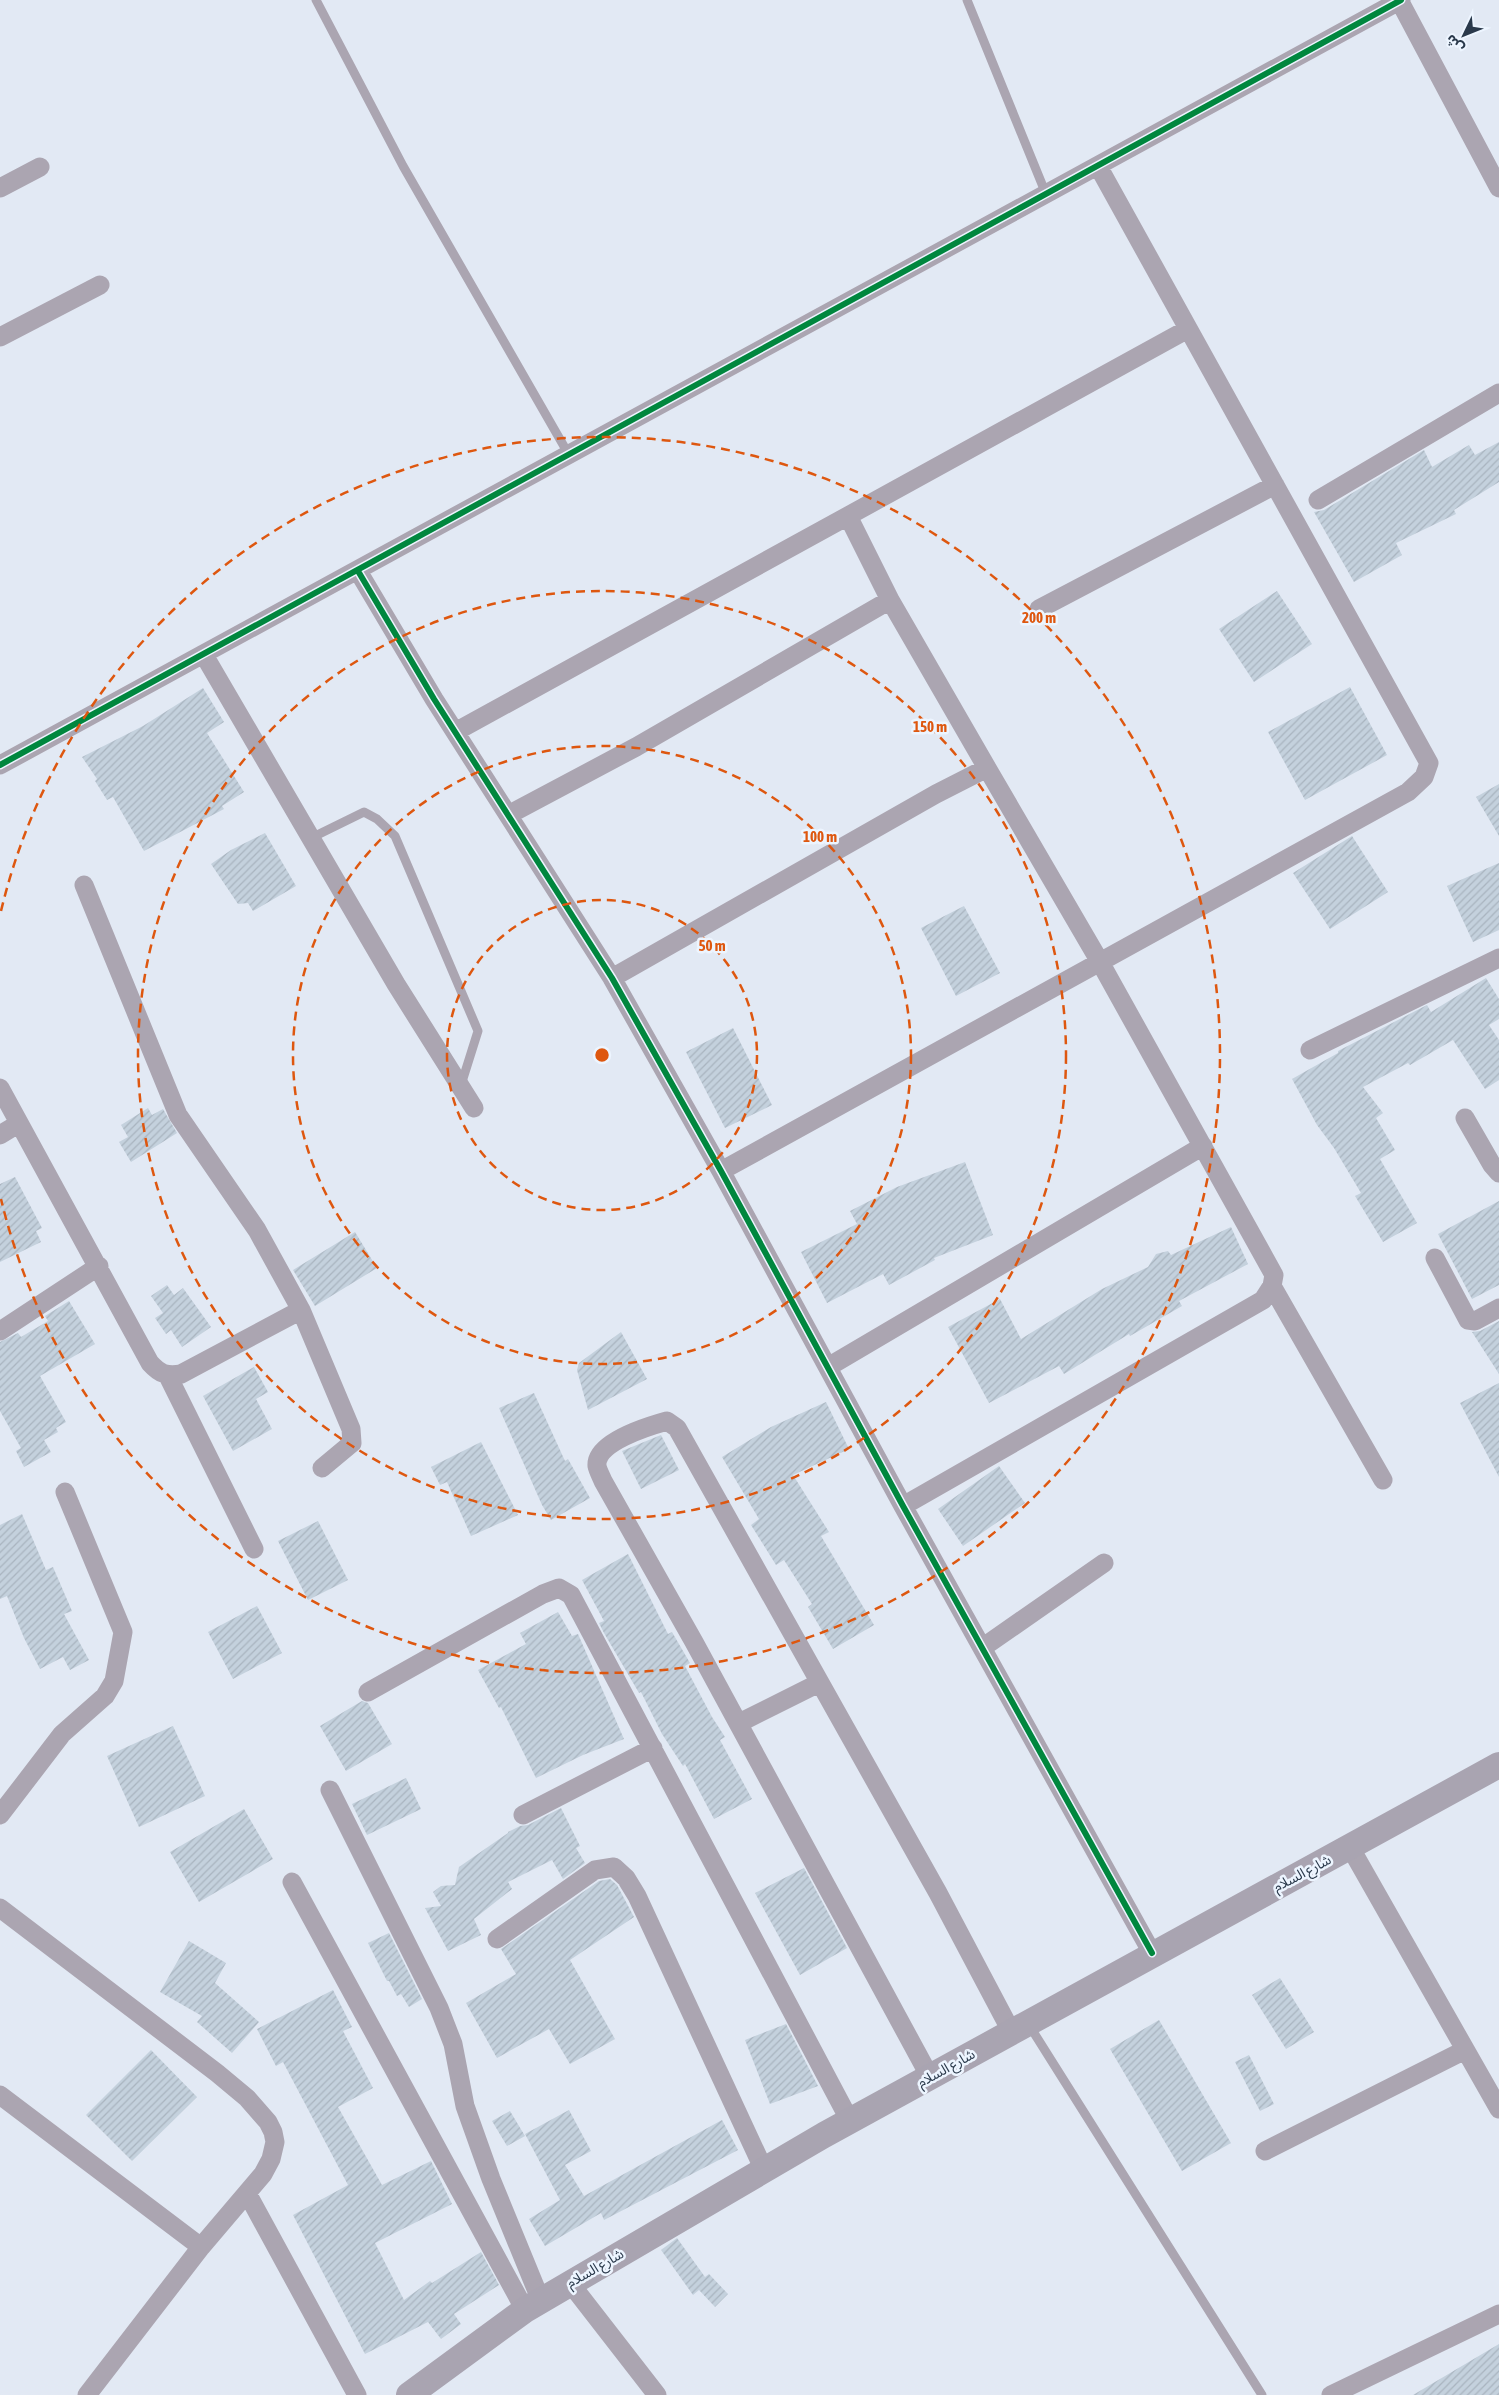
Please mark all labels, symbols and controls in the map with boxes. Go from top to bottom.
north arrow [1439,10,1489,60]
text: ش [1442,31,1467,56]
text: 200 m [1022,609,1056,626]
text: 150 m [913,718,947,735]
text: 100 m [803,828,837,845]
text: 50 m [699,937,726,954]
centre of rings [593,1046,611,1064]
street label: شارع السلام [1270,1851,1335,1898]
street label: شارع السلام [914,2046,979,2093]
street label: شارع السلام [564,2245,628,2293]

